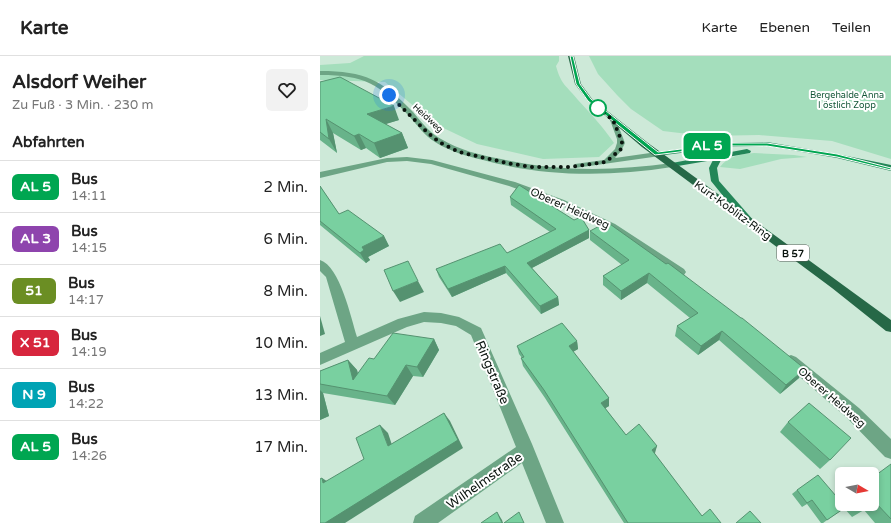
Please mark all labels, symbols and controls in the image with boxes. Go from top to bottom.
text: Karte [20,17,69,39]
text: Karte [702,19,737,36]
text: Ebenen [759,19,810,36]
text: Teilen [832,19,871,36]
button: heart [266,69,308,111]
text: Alsdorf Weiher [12,71,146,93]
your location [379,85,399,105]
park label: Bergehalde Anna I östlich Zopp [810,90,884,111]
text: Zu Fuß · 3 Min. · 230 m [12,97,153,113]
unlabelled marker [589,99,607,117]
street label: Heidweg [410,102,445,135]
text: Abfahrten [12,133,85,151]
line badge: AL 5 [679,133,735,159]
text: AL 5 [692,137,722,154]
text: Bus [71,170,98,188]
text: AL 5 [20,178,51,195]
text: 2 Min. [264,178,308,196]
street label: Kurt-Koblitz-Ring [692,178,774,243]
street label: Oberer Heidweg [528,185,611,232]
text: 14:11 [71,188,107,204]
text: Bus [71,222,98,240]
text: AL 3 [20,230,51,247]
text: 6 Min. [264,230,308,248]
text: 14:15 [71,240,107,256]
road number: B 57 [777,245,809,261]
text: Bus [68,274,95,292]
text: 51 [25,282,43,299]
text: 8 Min. [264,282,308,300]
text: 14:17 [68,292,104,308]
text: Bus [71,326,97,344]
text: X 51 [20,334,51,351]
text: 10 Min. [254,334,308,352]
street label: Ringstraße [472,338,513,407]
text: 14:19 [71,344,107,360]
street label: Oberer Heidweg [795,365,868,430]
text: Bus [68,378,95,396]
text: N 9 [22,386,46,403]
text: 13 Min. [254,386,308,404]
text: 14:22 [68,396,104,412]
text: Bus [71,430,98,448]
text: AL 5 [20,438,51,455]
text: 17 Min. [254,438,308,456]
text: 14:26 [71,448,107,464]
street label: Wilhelmstraße [444,449,525,513]
north arrow [835,467,879,511]
map controls [835,467,879,511]

